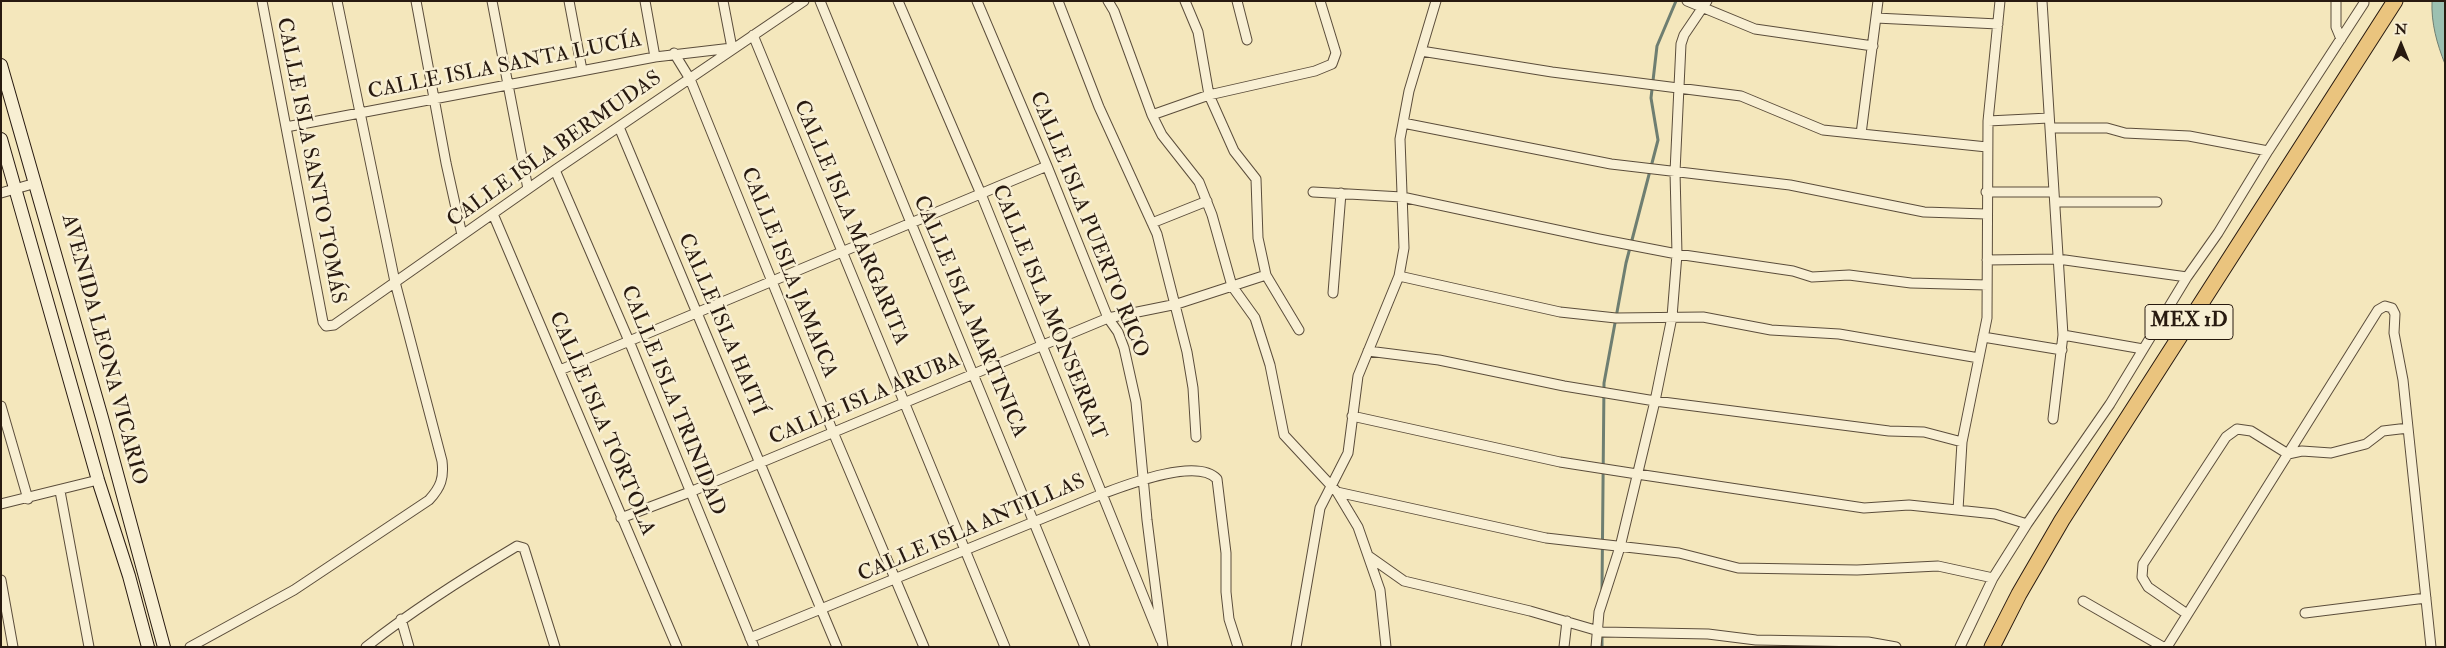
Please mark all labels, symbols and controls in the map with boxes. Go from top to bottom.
street label: CALLE ISLA SANTO TOMÁS [270,16,350,306]
north arrow [2376,20,2426,70]
text: N [2395,21,2407,38]
street label: CALLE ISLA SANTA LUCÍA [366,28,644,106]
street label: CALLE ISLA BERMUDAS [443,66,667,234]
street label: CALLE ISLA PUERTO RICO [1023,88,1153,362]
street label: CALLE ISLA MARGARITA [787,97,913,349]
street label: CALLE ISLA JAMAICA [734,164,842,382]
street label: CALLE ISLA MONSERRAT [985,182,1111,444]
street label: CALLE ISLA MARTINICA [907,192,1031,442]
street label: AVENIDA LEONA VICARIO [55,212,151,488]
street label: CALLE ISLA HAITÍ [671,230,771,420]
street label: CALLE ISLA TRINIDAD [614,282,730,520]
road number: MEX 1D [2145,304,2233,340]
street label: CALLE ISLA TÓRTOLA [542,308,660,540]
street label: CALLE ISLA ARUBA [766,348,964,452]
street label: CALLE ISLA ANTILLAS [855,470,1089,588]

